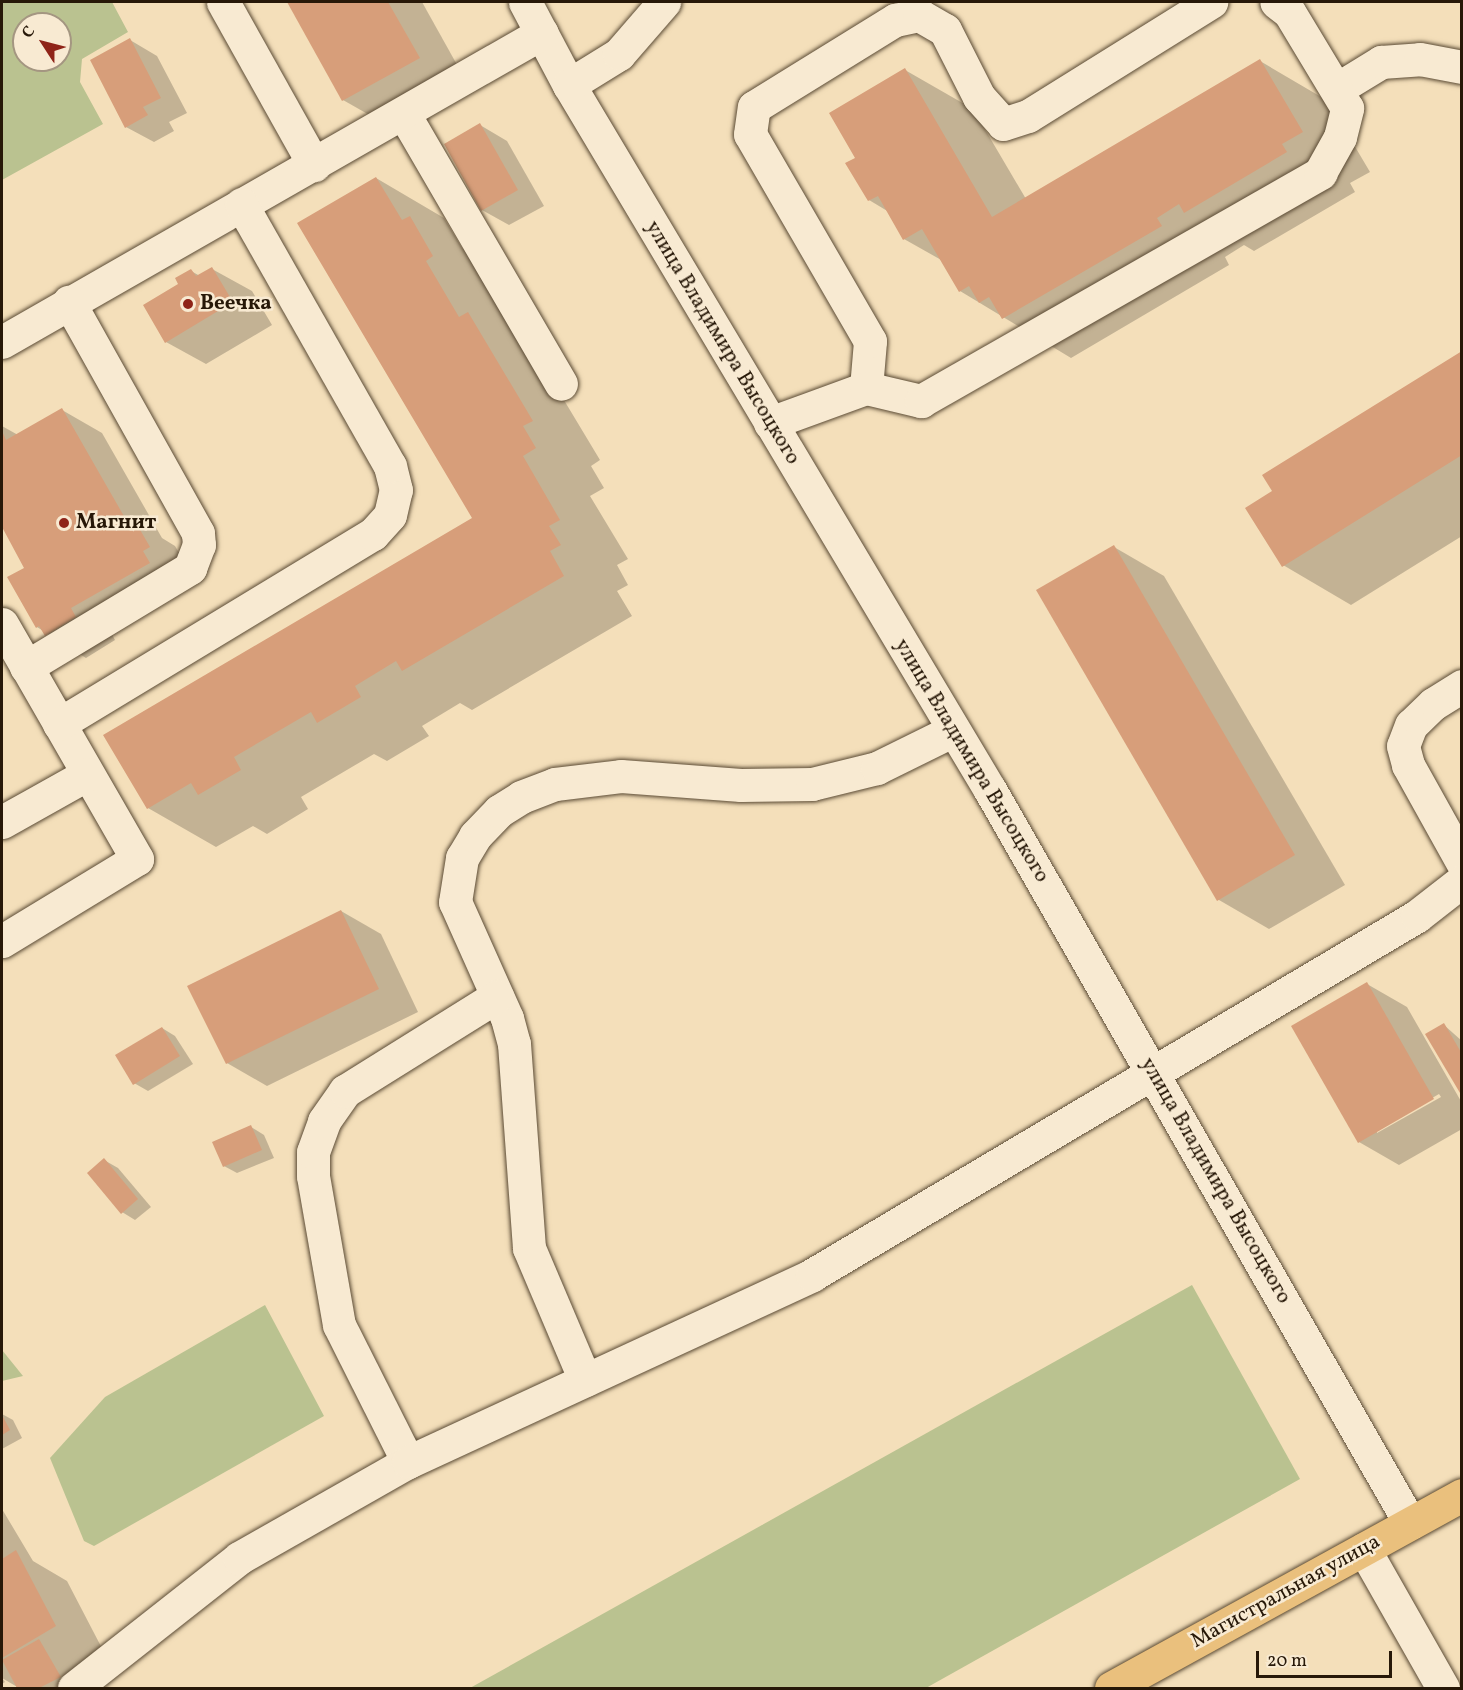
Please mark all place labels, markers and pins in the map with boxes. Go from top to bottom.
place label: Веечка [200,291,272,317]
marker: Веечка [181,297,195,311]
place label: Магнит [76,510,156,536]
marker: Магнит [57,516,71,530]

